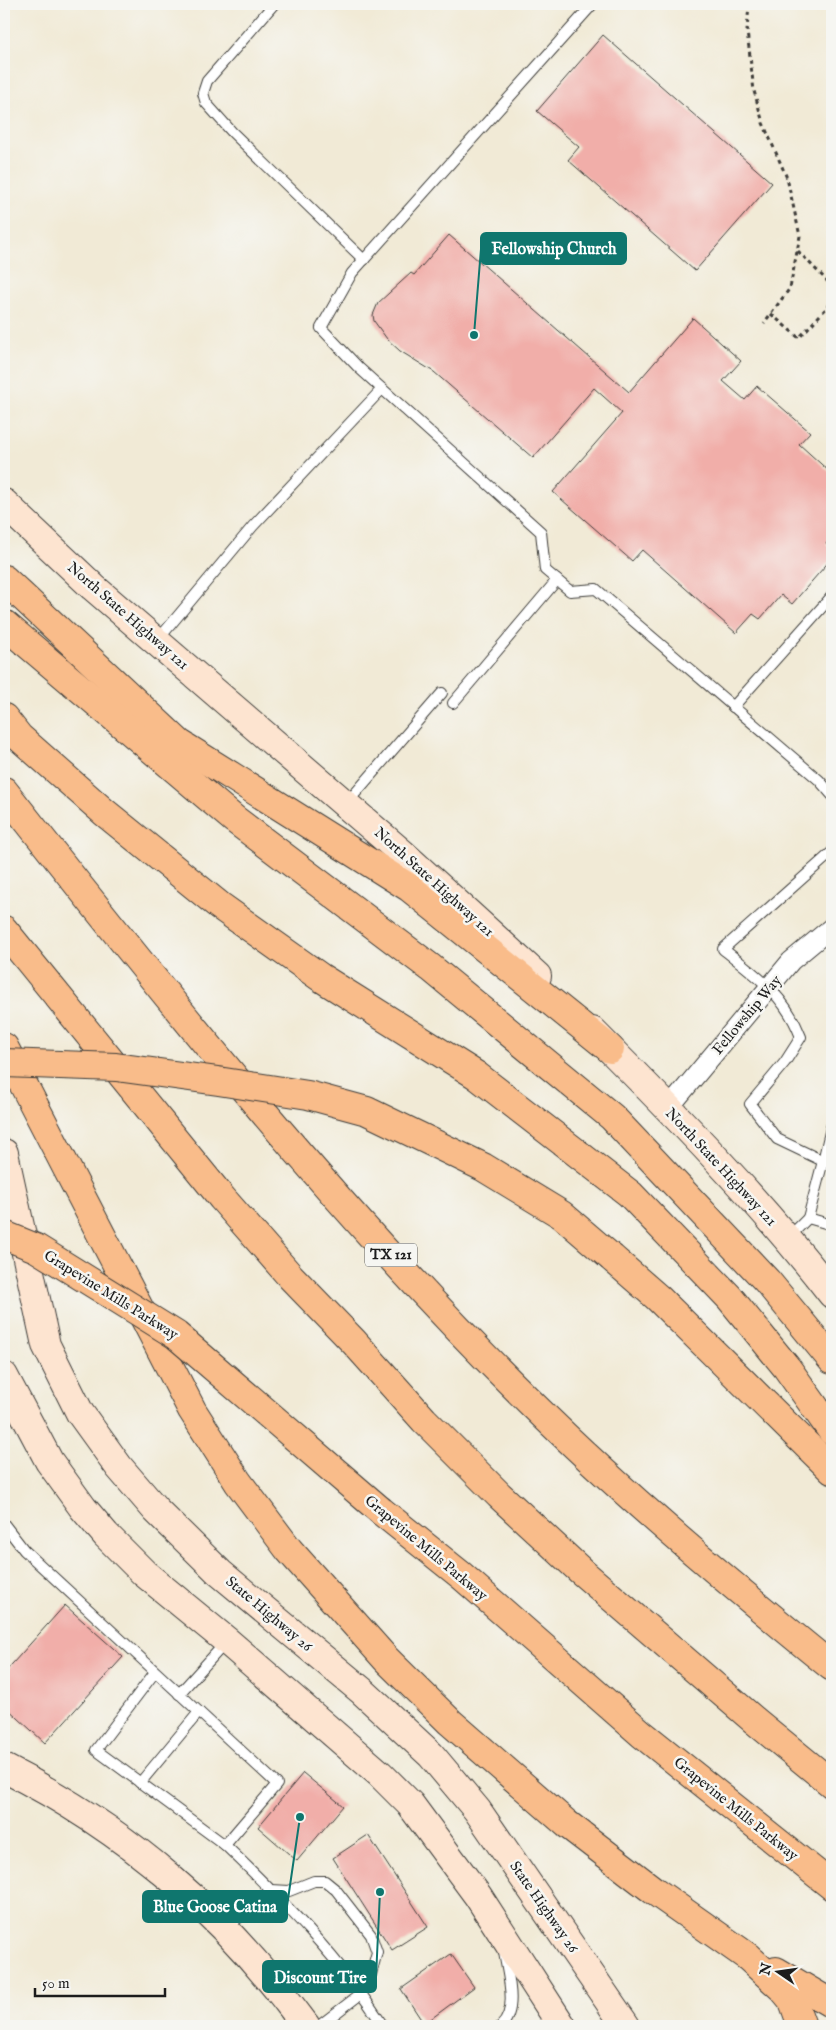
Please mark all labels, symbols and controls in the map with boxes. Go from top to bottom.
callout: Fellowship Church [481,233,626,264]
text: Fellowship Church [492,240,617,260]
street label: North State Highway 121 [63,558,193,674]
street label: North State Highway 121 [370,823,498,941]
street label: Fellowship Way [708,971,786,1059]
street label: North State Highway 121 [661,1104,781,1230]
road number: TX 121 [365,1244,417,1266]
street label: Grapevine Mills Parkway [40,1246,182,1344]
street label: Grapevine Mills Parkway [361,1491,492,1605]
street label: State Highway 26 [222,1572,317,1656]
street label: Grapevine Mills Parkway [670,1753,803,1865]
street label: State Highway 26 [505,1857,583,1957]
callout: Blue Goose Catina [143,1891,287,1922]
text: Blue Goose Catina [153,1898,278,1918]
north arrow [754,1948,804,1998]
callout: Discount Tire [263,1961,376,1992]
text: N [756,1961,776,1978]
scale bar [35,1965,165,1997]
text: Discount Tire [273,1969,367,1989]
text: 50 m [42,1974,70,1993]

